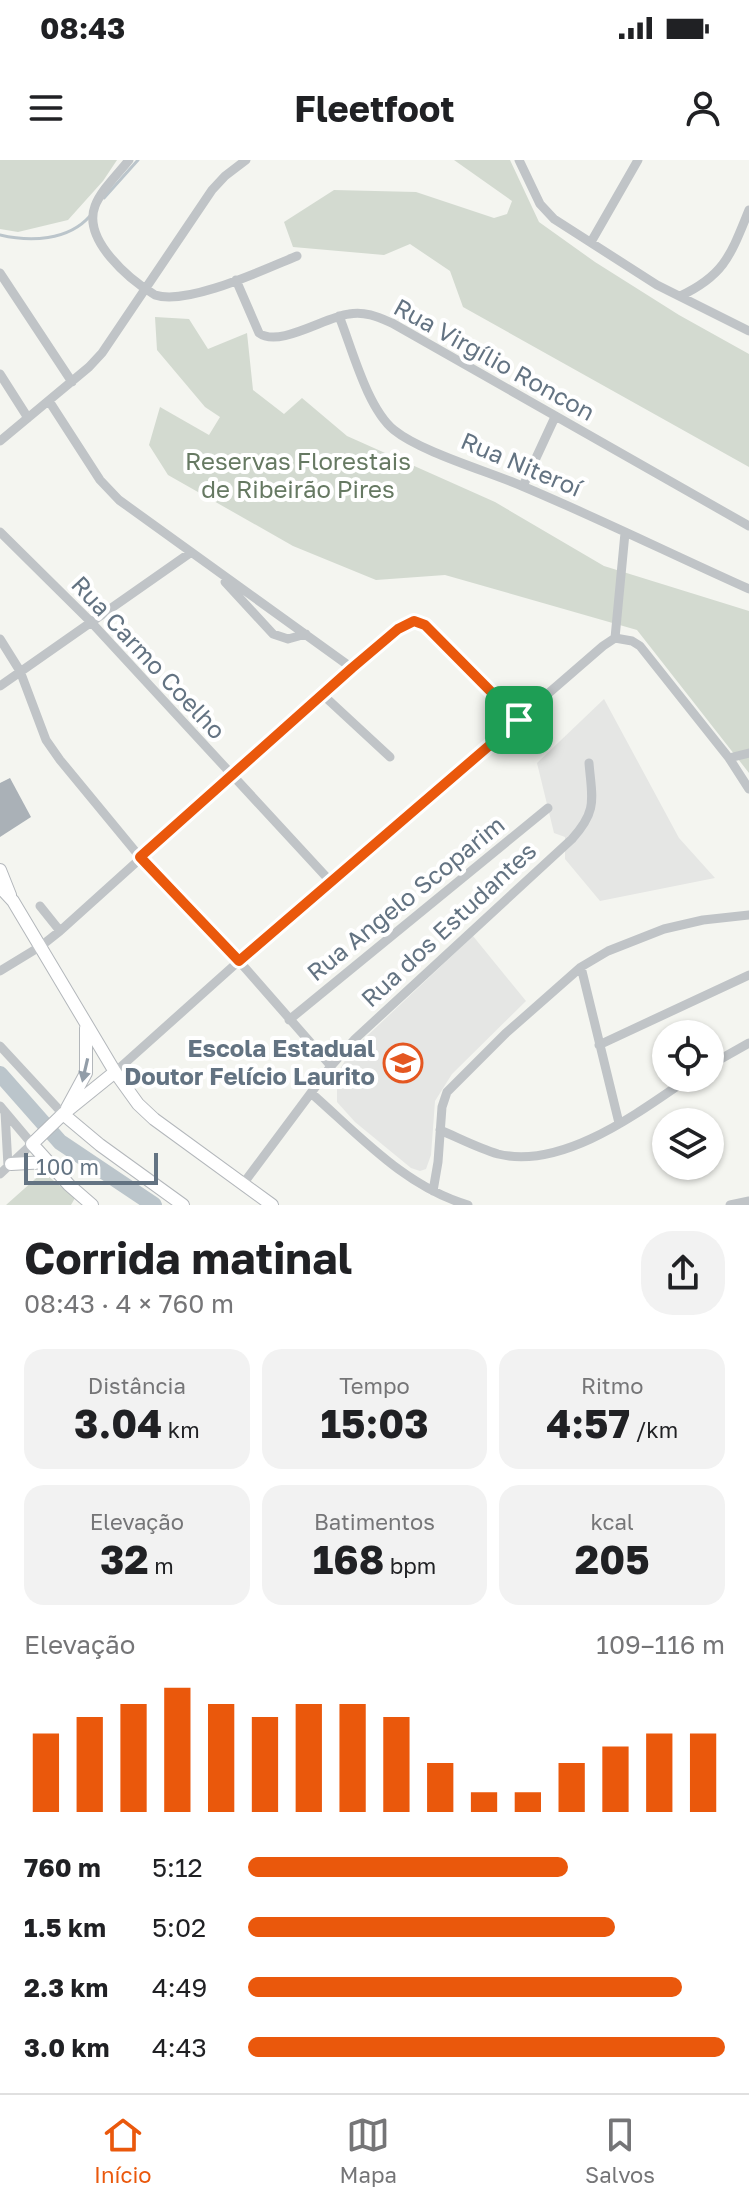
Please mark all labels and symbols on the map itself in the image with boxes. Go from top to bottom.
street label: Rua Virgílio Roncon [389,291,600,426]
street label: Rua Niteroí [457,425,588,503]
park label: Reservas Florestais de Ribeirão Pires [185,446,411,503]
street label: Rua Carmo Coelho [66,569,232,744]
pin [485,686,553,754]
street label: Rua Angelo Scoparim [301,809,510,986]
street label: Rua dos Estudantes [355,835,541,1012]
place label: Escola Estadual Doutor Felício Laurito [124,1033,375,1090]
school or university icon: Escola Estadual Doutor Felício Laurito [382,1042,424,1084]
one-way arrow [78,1058,91,1083]
scale bar [24,1149,158,1185]

